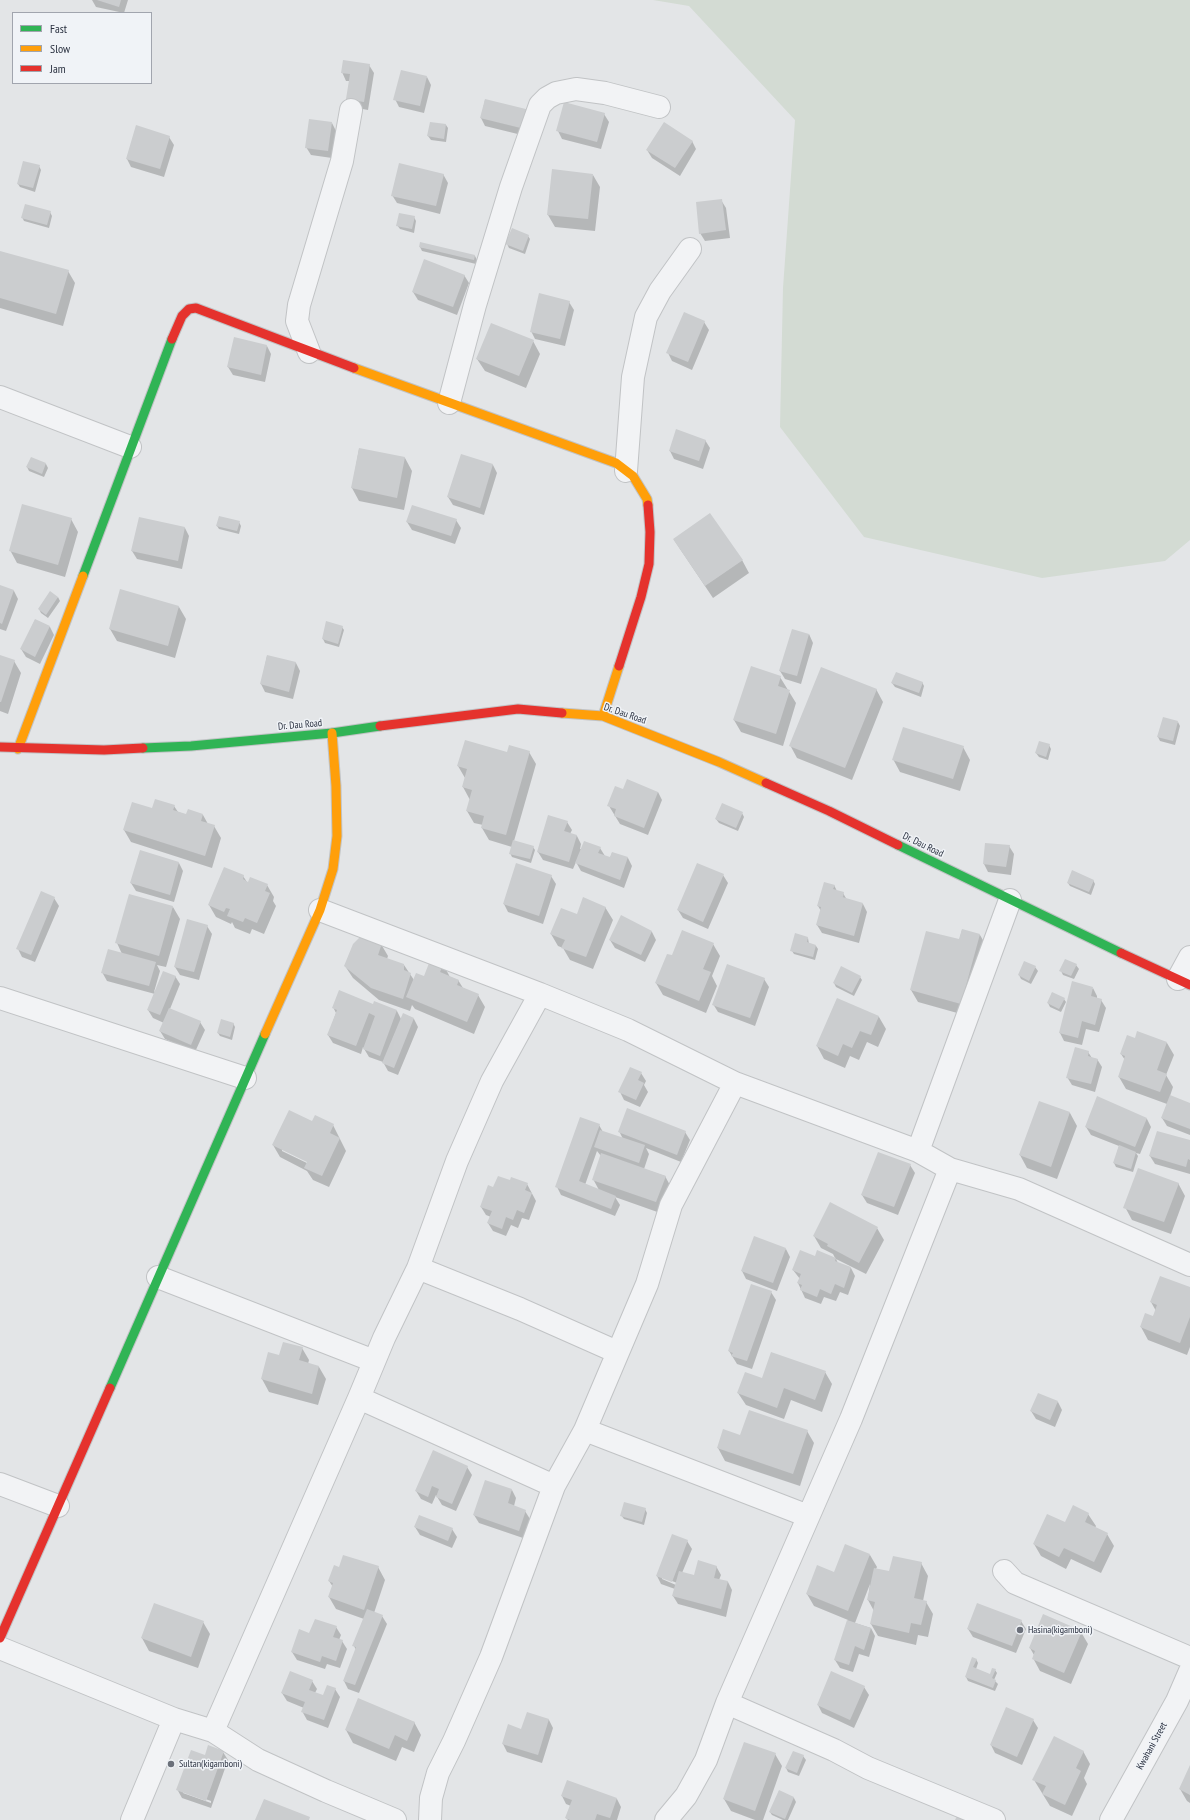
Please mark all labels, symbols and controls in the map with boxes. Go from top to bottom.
legend [12,12,152,84]
text: Fast [50,21,67,36]
text: Slow [50,41,70,56]
text: Jam [50,61,66,76]
street label: Dr. Dau Road [602,701,648,727]
street label: Dr. Dau Road [277,717,323,733]
street label: Dr. Dau Road [901,830,945,860]
place label: Hasina(kigamboni) [1028,1624,1092,1636]
marker: Hasina(kigamboni) [1015,1625,1025,1635]
street label: Kwahani Street [1134,1720,1170,1772]
place label: Sultan(kigamboni) [179,1758,242,1770]
marker: Sultan(kigamboni) [166,1759,176,1769]

